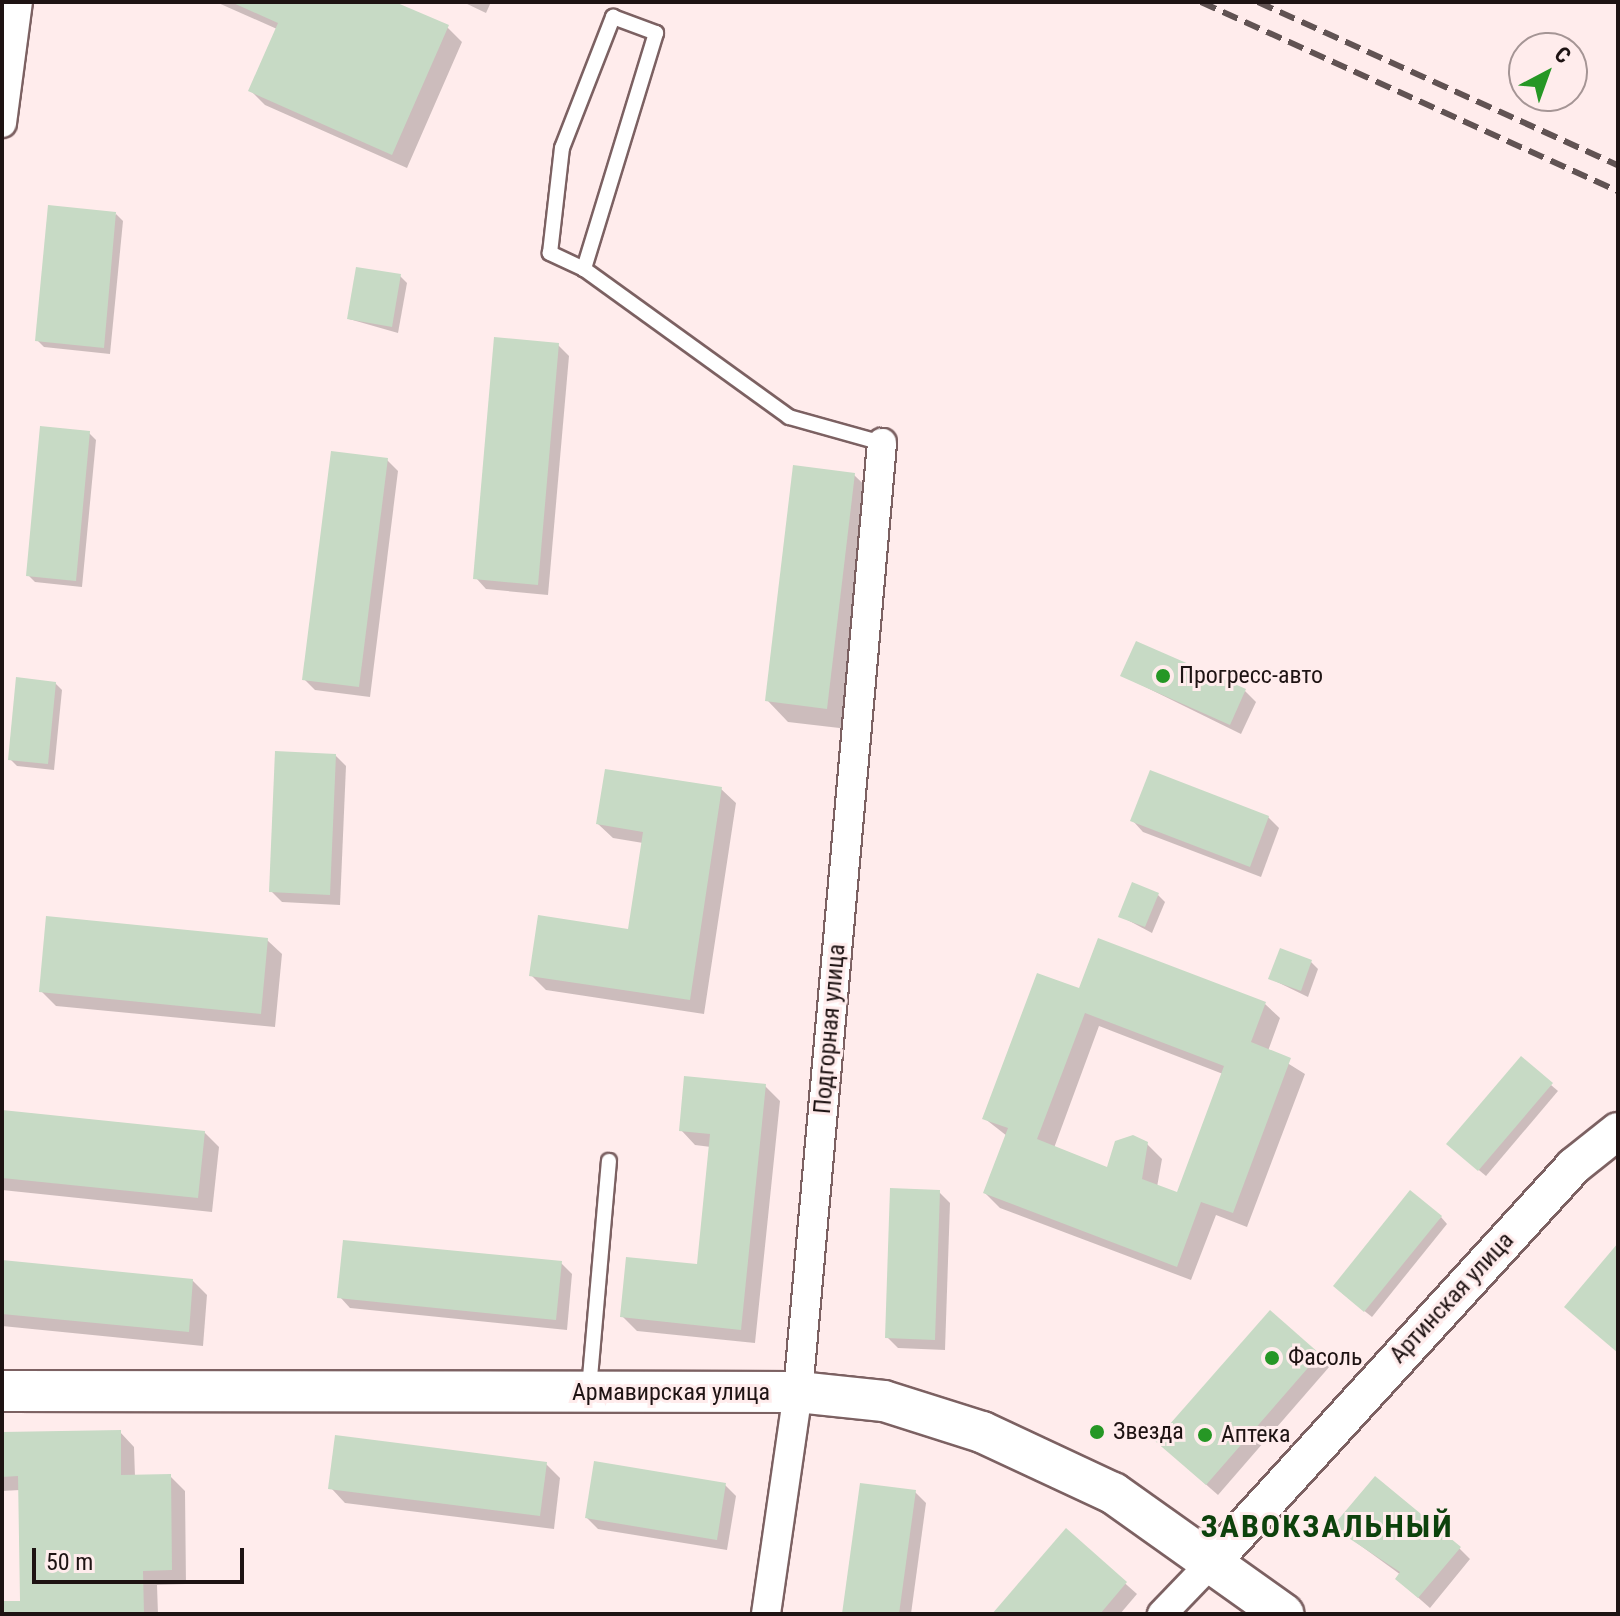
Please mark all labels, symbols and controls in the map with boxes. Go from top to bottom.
north arrow [1508,32,1588,112]
text: С [1550,41,1576,69]
place label: Прогресс-авто [1179,662,1323,690]
marker: Прогресс-авто [1154,667,1172,685]
street label: Подгорная улица [808,943,852,1115]
street label: Артинская улица [1384,1227,1520,1369]
place label: Фасоль [1288,1344,1362,1372]
marker: Фасоль [1263,1349,1281,1367]
street label: Армавирская улица [572,1379,770,1407]
place label: Звезда [1113,1418,1184,1446]
place label: Аптека [1221,1421,1291,1449]
marker: Звезда [1088,1423,1106,1441]
marker: Аптека [1196,1426,1214,1444]
district label: ЗАВОКЗАЛЬНЫЙ [1200,1507,1454,1545]
scale bar [36,1532,248,1582]
text: 50 m [46,1548,93,1576]

